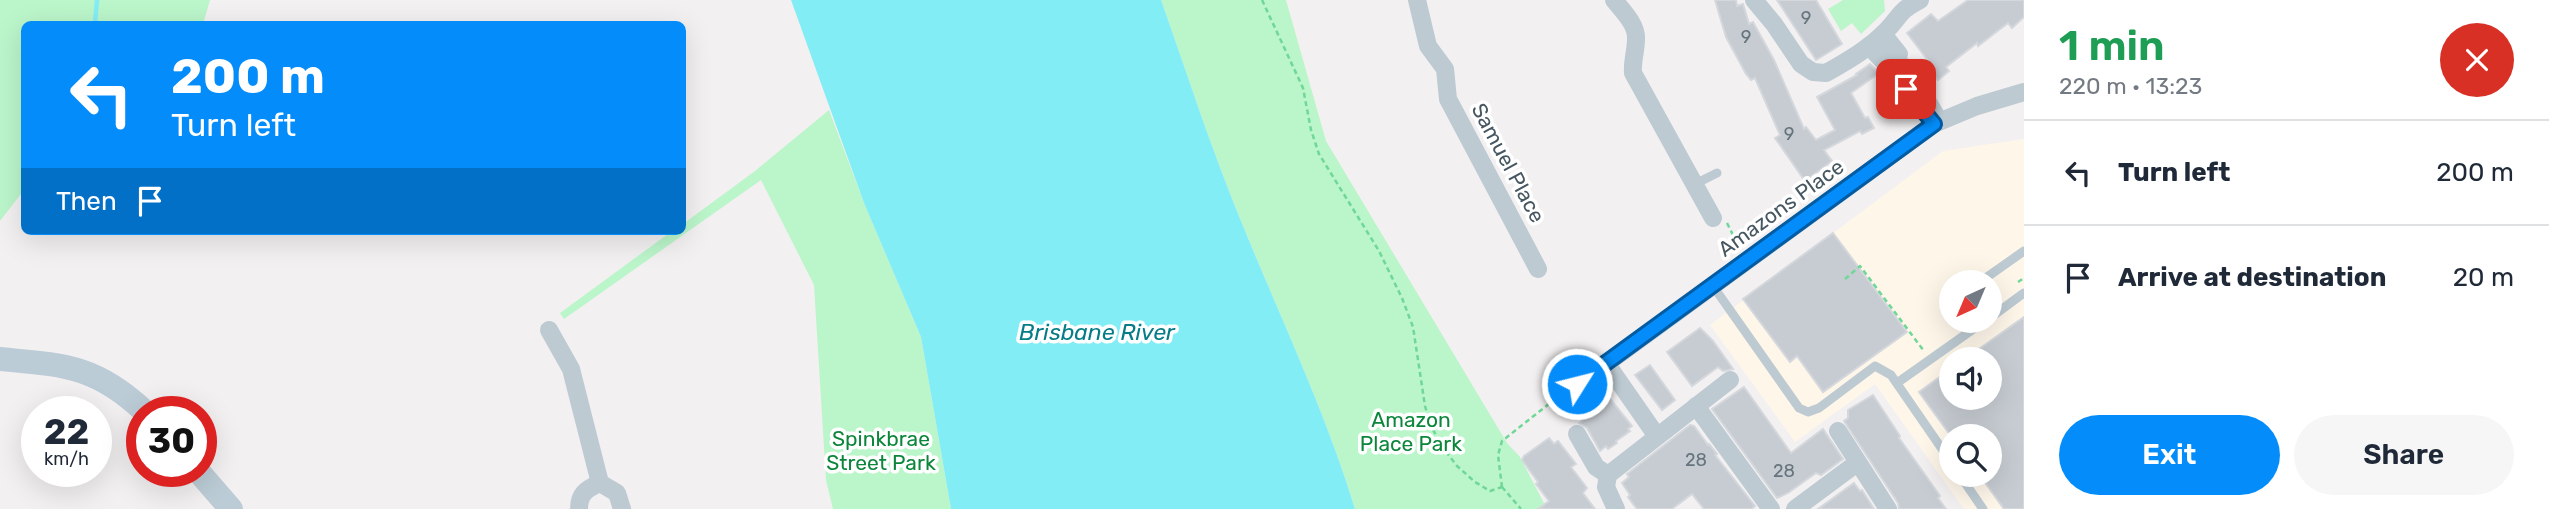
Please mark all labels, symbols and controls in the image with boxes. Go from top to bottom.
house number: 9 [1801,7,1811,29]
text: 1 min [2059,21,2165,71]
button: close [2440,23,2514,97]
house number: 9 [1741,26,1751,48]
text: 200 m [171,47,325,105]
icon: left [56,49,147,140]
pin [1876,59,1936,119]
icon: arrive [1887,70,1925,108]
text: 220 m · 13:23 [2059,72,2202,100]
street label: Samuel Place [1467,99,1550,227]
text: Turn left [171,106,296,144]
house number: 9 [1784,123,1794,145]
street label: Amazons Place [1713,154,1848,262]
icon: left [2059,154,2097,192]
text: Turn left [2118,157,2230,188]
text: 200 m [2436,157,2514,188]
icon: arrive [131,182,169,220]
text: Then [56,186,117,217]
icon: arrive [2059,259,2097,297]
text: Arrive at destination [2118,262,2386,293]
text: 20 m [2453,262,2514,293]
north arrow [1939,270,2002,332]
map controls [1939,270,2002,487]
water label: Brisbane River [1019,318,1176,346]
position arrow [1540,347,1614,421]
button: sound [1939,347,2002,410]
speed limit sign: 30 [126,396,217,487]
park label: Amazon Place Park [1360,407,1462,456]
text: 22 [44,411,89,453]
button: Exit [2059,415,2280,495]
button: Share [2294,415,2514,495]
button: search [1939,424,2002,487]
park label: Spinkbrae Street Park [826,426,936,475]
text: km/h [44,448,89,470]
house number: 28 [1685,449,1707,471]
house number: 28 [1773,460,1795,482]

